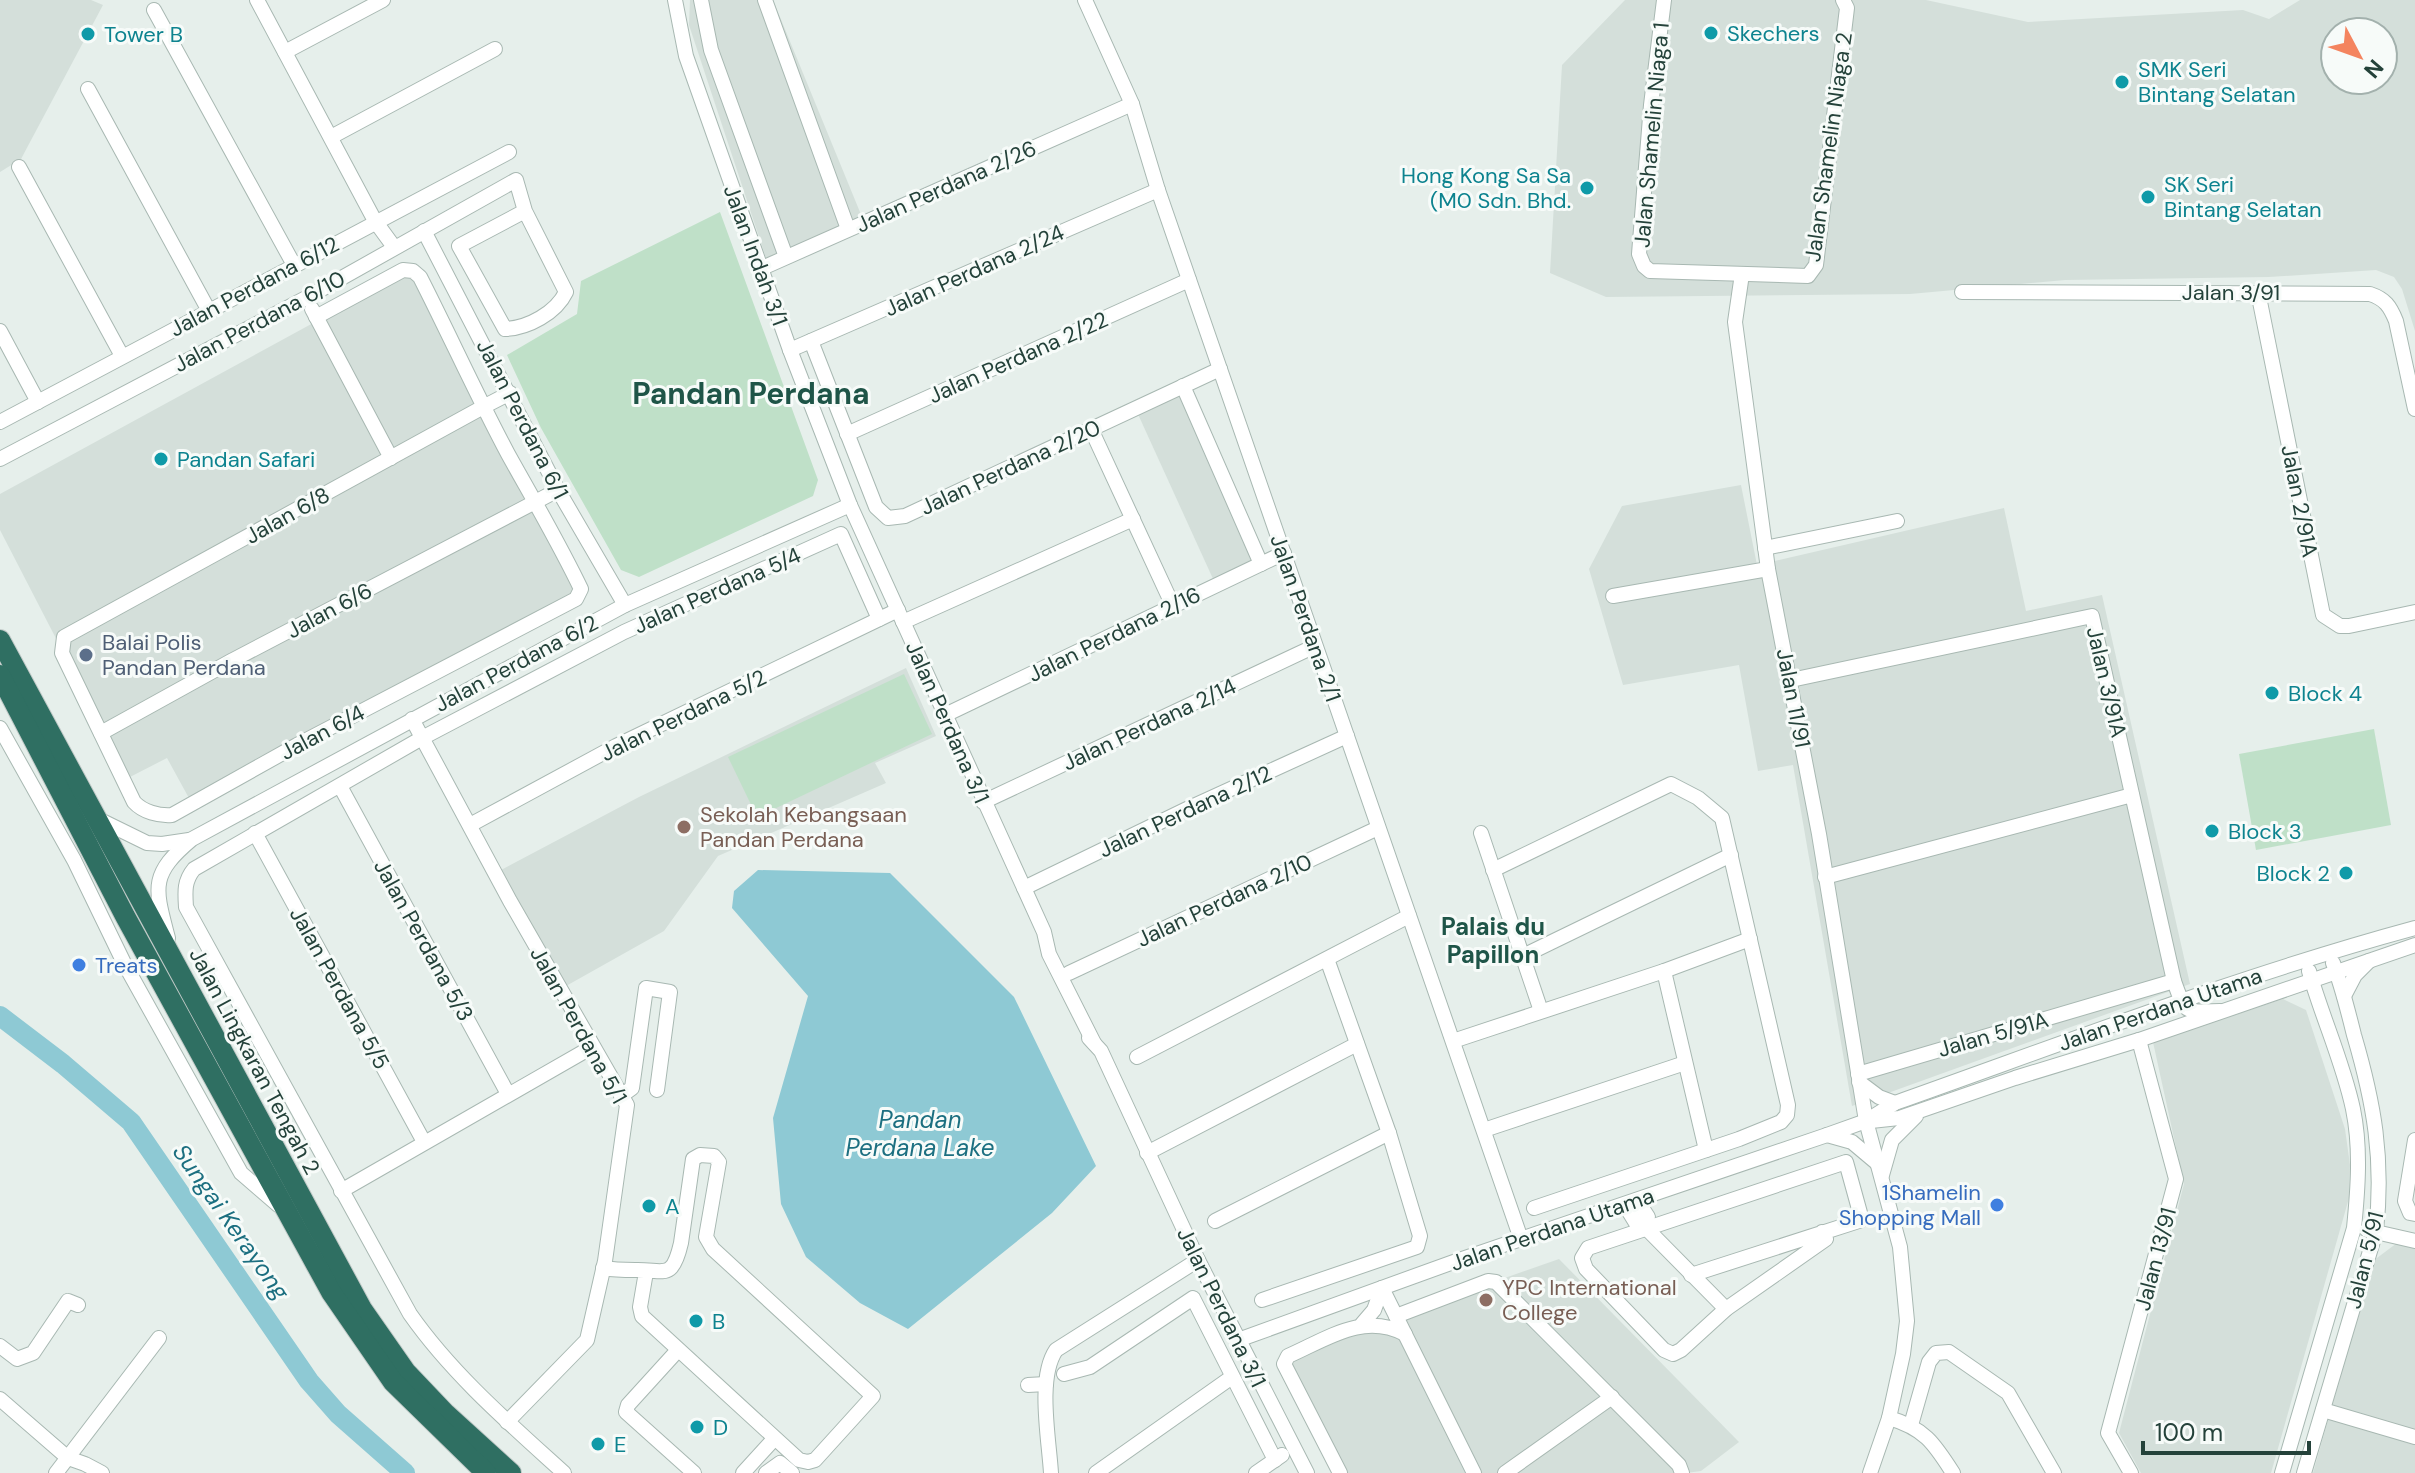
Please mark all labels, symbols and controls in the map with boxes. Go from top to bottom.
north arrow [2319,16,2399,96]
place label: Skechers [1727,19,1819,48]
place label: Tower B [104,20,183,49]
street label: Jalan Shamelin Niaga 1 [1627,21,1676,249]
marker: Skechers [1702,24,1720,42]
marker: Tower B [79,25,97,43]
street label: Jalan Shamelin Niaga 2 [1798,30,1859,264]
text: N [2358,53,2390,84]
place label: SMK Seri Bintang Selatan [2138,55,2296,109]
marker: SMK Seri Bintang Selatan [2113,73,2131,91]
street label: Jalan Perdana 2/26 [851,134,1041,239]
place label: Hong Kong Sa Sa (M0 Sdn. Bhd. [1401,161,1571,215]
place label: SK Seri Bintang Selatan [2164,170,2322,224]
marker: Hong Kong Sa Sa (M0 Sdn. Bhd. [1578,179,1596,197]
street label: Jalan Indah 3/1 [717,181,794,330]
marker: SK Seri Bintang Selatan [2139,188,2157,206]
street label: Jalan Perdana 2/24 [880,218,1069,323]
street label: Jalan Perdana 6/12 [164,230,344,343]
street label: Jalan Perdana 6/10 [168,264,350,379]
street label: Jalan 3/91 [2182,278,2280,307]
street label: Jalan Perdana 2/22 [924,305,1113,410]
street label: Jalan Perdana 6/1 [470,335,575,504]
district label: Pandan Perdana [632,374,870,413]
street label: Jalan Perdana 2/20 [915,413,1105,522]
street label: Jalan 2/91A [2274,443,2325,560]
place label: Pandan Safari [177,445,315,474]
marker: Pandan Safari [152,450,170,468]
street label: Jalan 6/8 [240,480,335,551]
street label: Jalan Perdana 2/1 [1263,531,1348,706]
street label: Jalan Perdana 5/4 [629,541,805,640]
street label: Jalan 6/6 [281,576,377,645]
street label: Jalan Perdana 2/16 [1023,580,1205,689]
street label: Jalan Perdana 6/2 [429,608,603,719]
street label: Jalan 3/91A [2080,624,2133,740]
place label: Balai Polis Pandan Perdana [102,628,266,682]
street label: Jalan Perdana 3/1 [899,637,996,808]
marker: Balai Polis Pandan Perdana [77,646,95,664]
street label: Jalan 11/91 [1770,646,1817,750]
street label: Jalan Perdana 5/2 [596,663,771,768]
street label: Jalan Perdana 2/14 [1058,671,1241,777]
place label: Block 4 [2288,679,2362,708]
marker: Block 4 [2263,684,2281,702]
street label: Jalan 6/4 [275,698,370,767]
street label: Jalan Perdana 2/12 [1094,759,1276,864]
place label: Sekolah Kebangsaan Pandan Perdana [700,800,907,854]
place label: Block 3 [2228,817,2302,846]
marker: Sekolah Kebangsaan Pandan Perdana [675,818,693,836]
marker: Block 3 [2203,822,2221,840]
street label: Jalan Perdana 2/10 [1132,847,1316,954]
street label: Jalan Perdana 5/3 [367,854,480,1026]
place label: Block 2 [2257,859,2330,888]
marker: Block 2 [2337,864,2355,882]
street label: Jalan Perdana 5/5 [283,902,396,1074]
district label: Palais du Papillon [1441,911,1545,970]
street label: Jalan Perdana 5/1 [523,942,634,1109]
street label: Jalan Lingkaran Tengah 2 [182,943,327,1180]
place label: Treats [95,951,158,980]
marker: Treats [70,956,88,974]
street label: Jalan Perdana Utama [2055,961,2266,1058]
street label: Jalan 5/91A [1934,1005,2052,1064]
water label: Pandan Perdana Lake [845,1104,995,1163]
water label: Sungai Kerayong [166,1138,297,1306]
place label: 1Shamelin Shopping Mall [1839,1178,1981,1232]
street label: Jalan Perdana Utama [1447,1181,1658,1278]
place label: A [665,1192,680,1221]
marker: 1Shamelin Shopping Mall [1988,1196,2006,1214]
marker: A [640,1197,658,1215]
street label: Jalan 13/91 [2128,1205,2183,1314]
street label: Jalan 5/91 [2338,1208,2391,1312]
street label: Jalan Perdana 3/1 [1170,1223,1273,1392]
place label: YPC International College [1502,1273,1677,1327]
marker: YPC International College [1477,1291,1495,1309]
place label: B [712,1307,725,1336]
marker: B [687,1312,705,1330]
scale bar [2143,1405,2309,1455]
place label: D [713,1413,728,1442]
text: 100 m [2155,1417,2223,1448]
marker: D [688,1418,706,1436]
place label: E [614,1430,626,1459]
marker: E [589,1435,607,1453]

